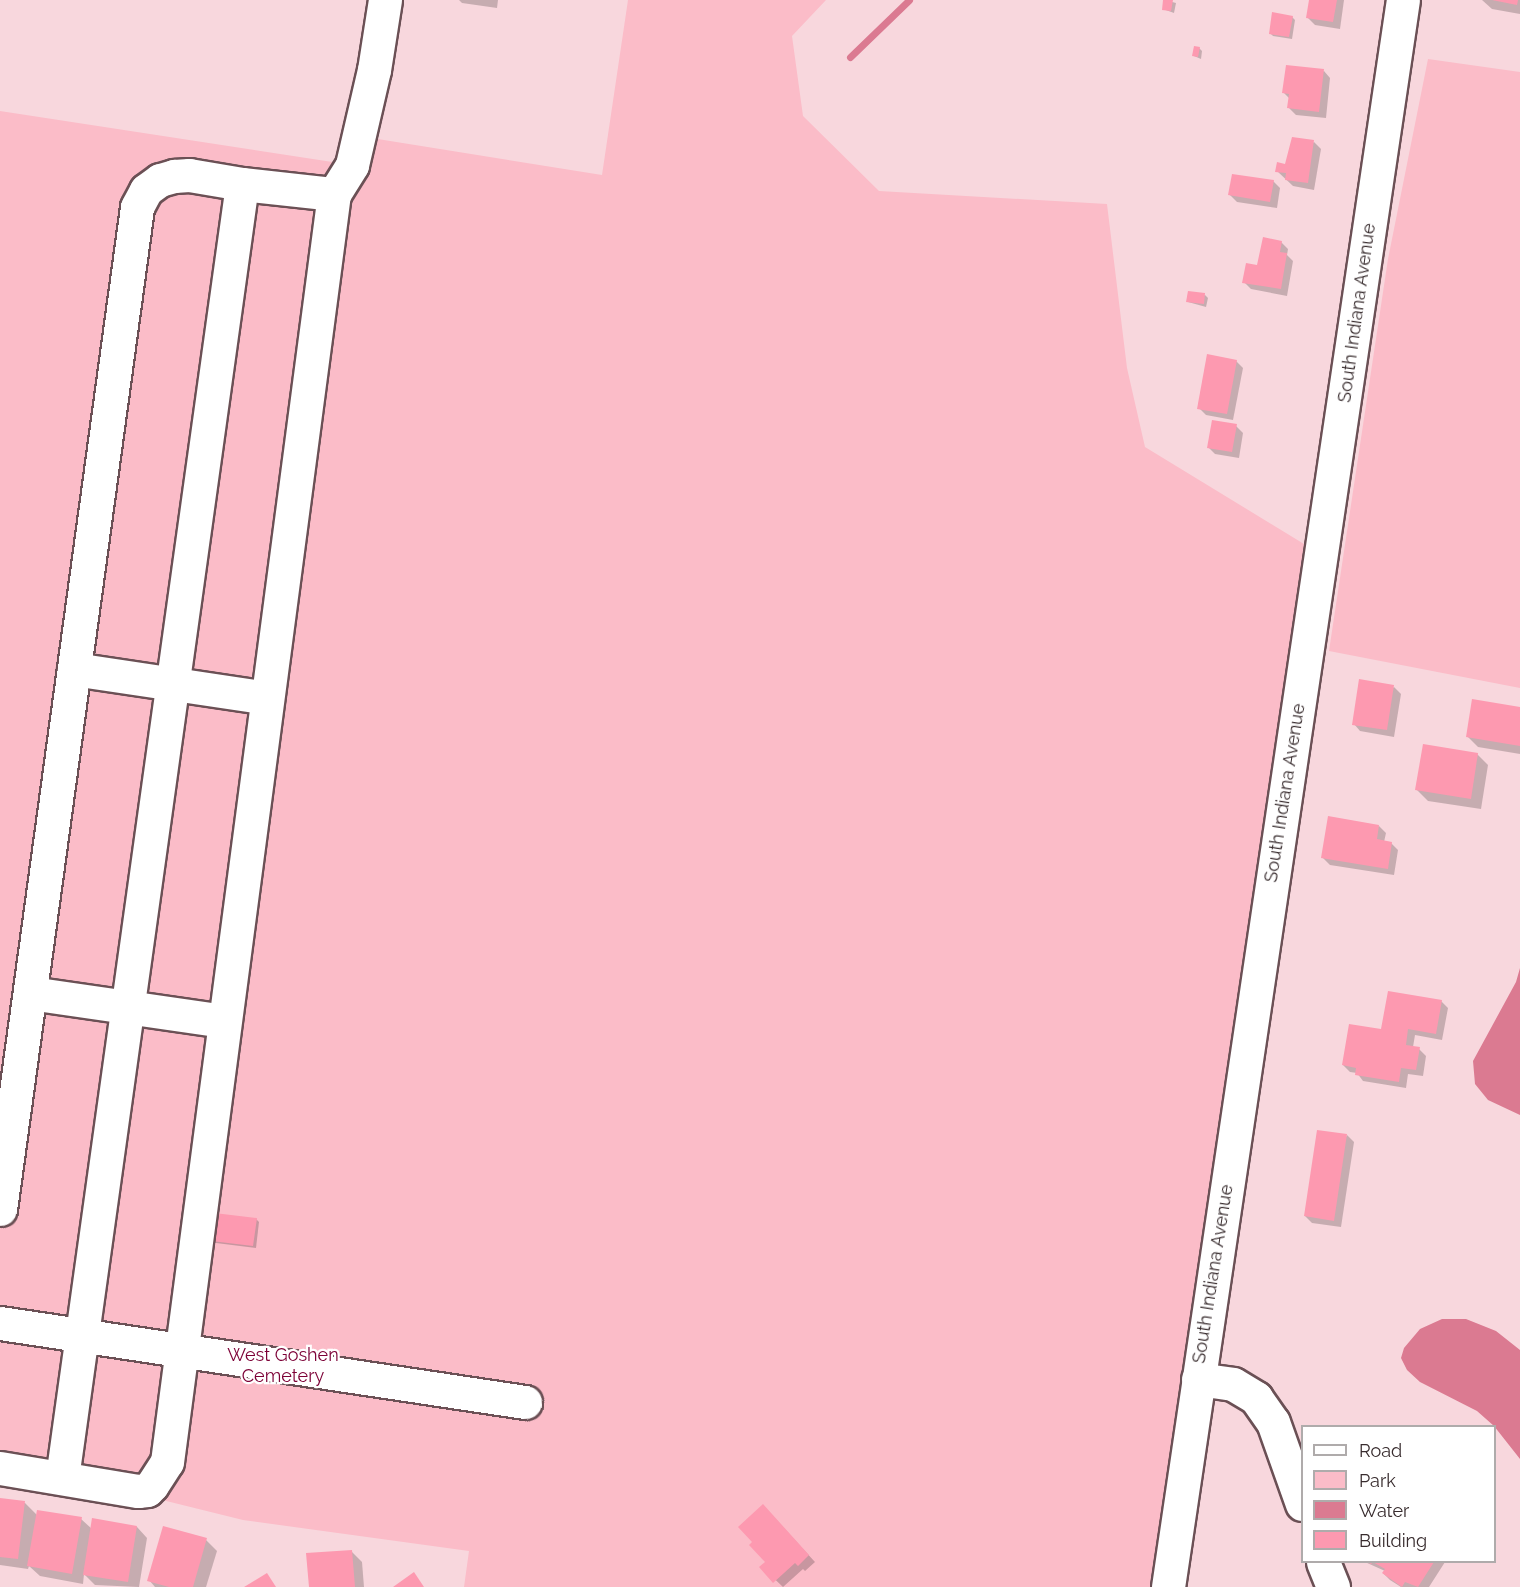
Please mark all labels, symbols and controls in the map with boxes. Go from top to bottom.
street label: South Indiana Avenue [1334,222,1380,404]
street label: South Indiana Avenue [1260,702,1310,884]
street label: South Indiana Avenue [1188,1183,1238,1365]
park label: West Goshen Cemetery [227,1345,339,1388]
legend [1301,1425,1496,1563]
text: Road [1359,1440,1402,1461]
text: Park [1359,1470,1396,1491]
text: Water [1359,1500,1409,1521]
text: Building [1359,1530,1427,1551]

